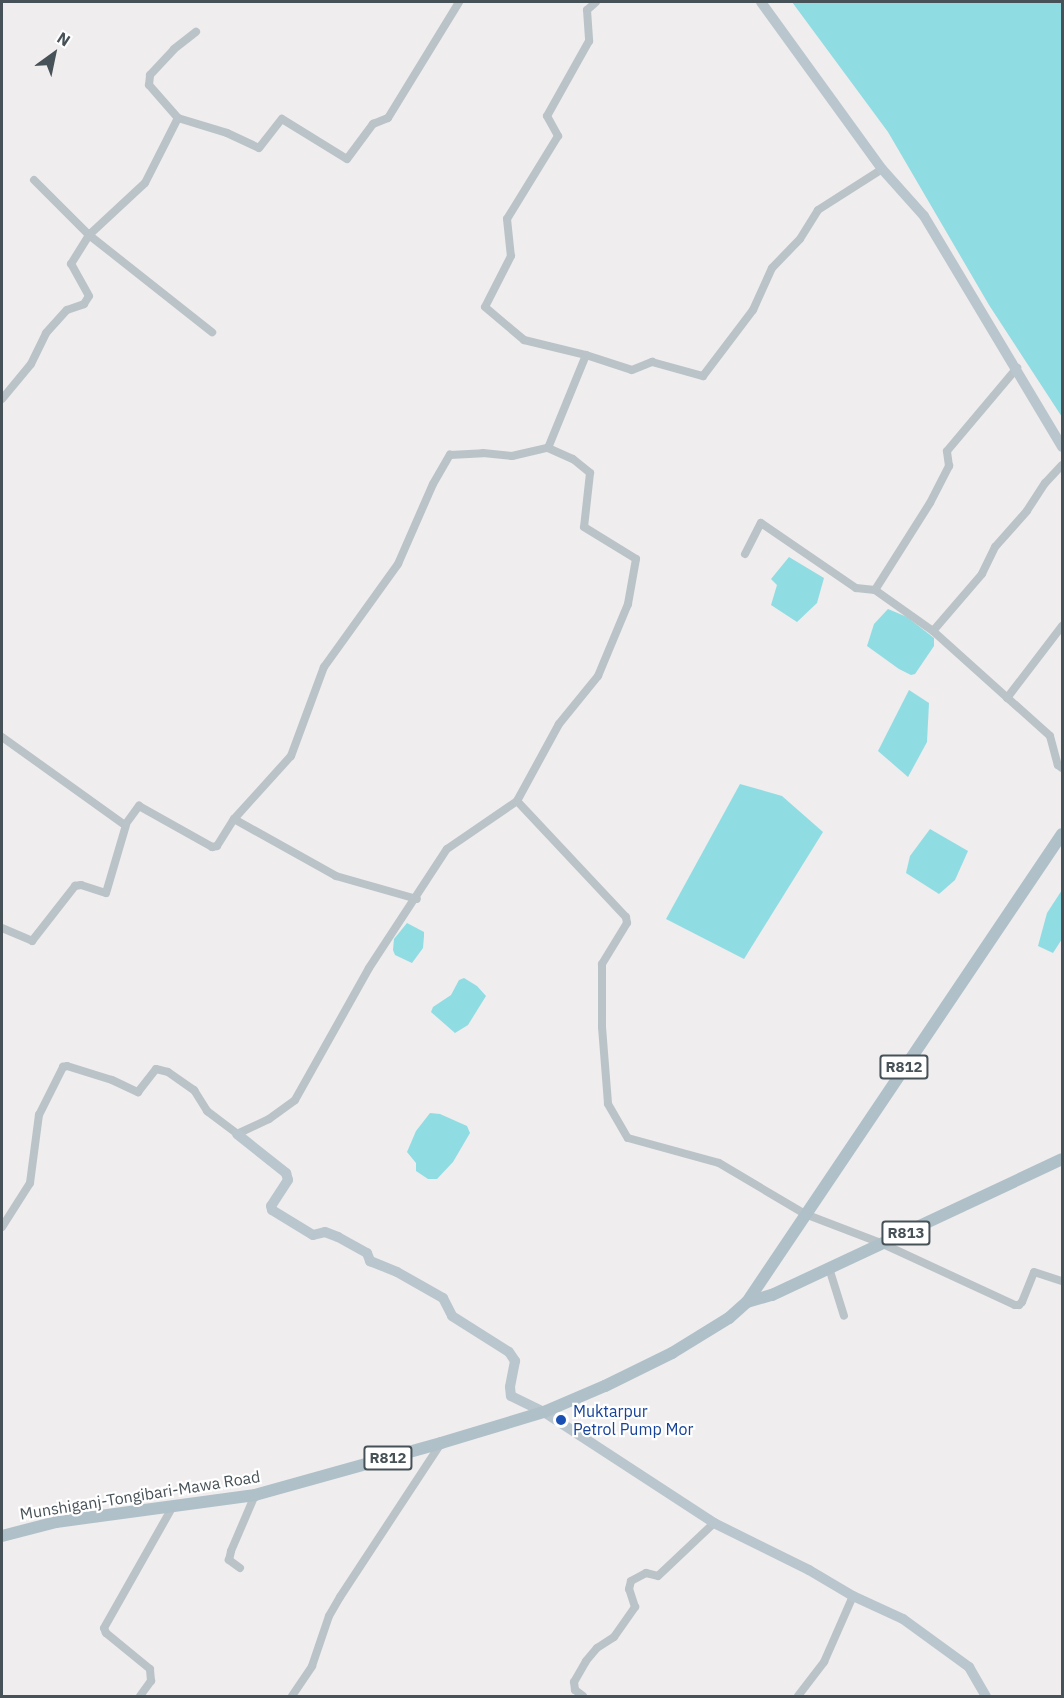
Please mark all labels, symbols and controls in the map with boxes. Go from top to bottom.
north arrow [24,24,84,84]
text: N [53,27,74,50]
road number: R812 [878,1055,930,1079]
road number: R813 [880,1221,932,1245]
place label: Muktarpur Petrol Pump Mor [573,1401,693,1439]
marker: Muktarpur Petrol Pump Mor [554,1413,568,1427]
road number: R812 [362,1446,414,1470]
street label: Munshiganj-Tongibari-Mawa Road [18,1467,262,1523]

